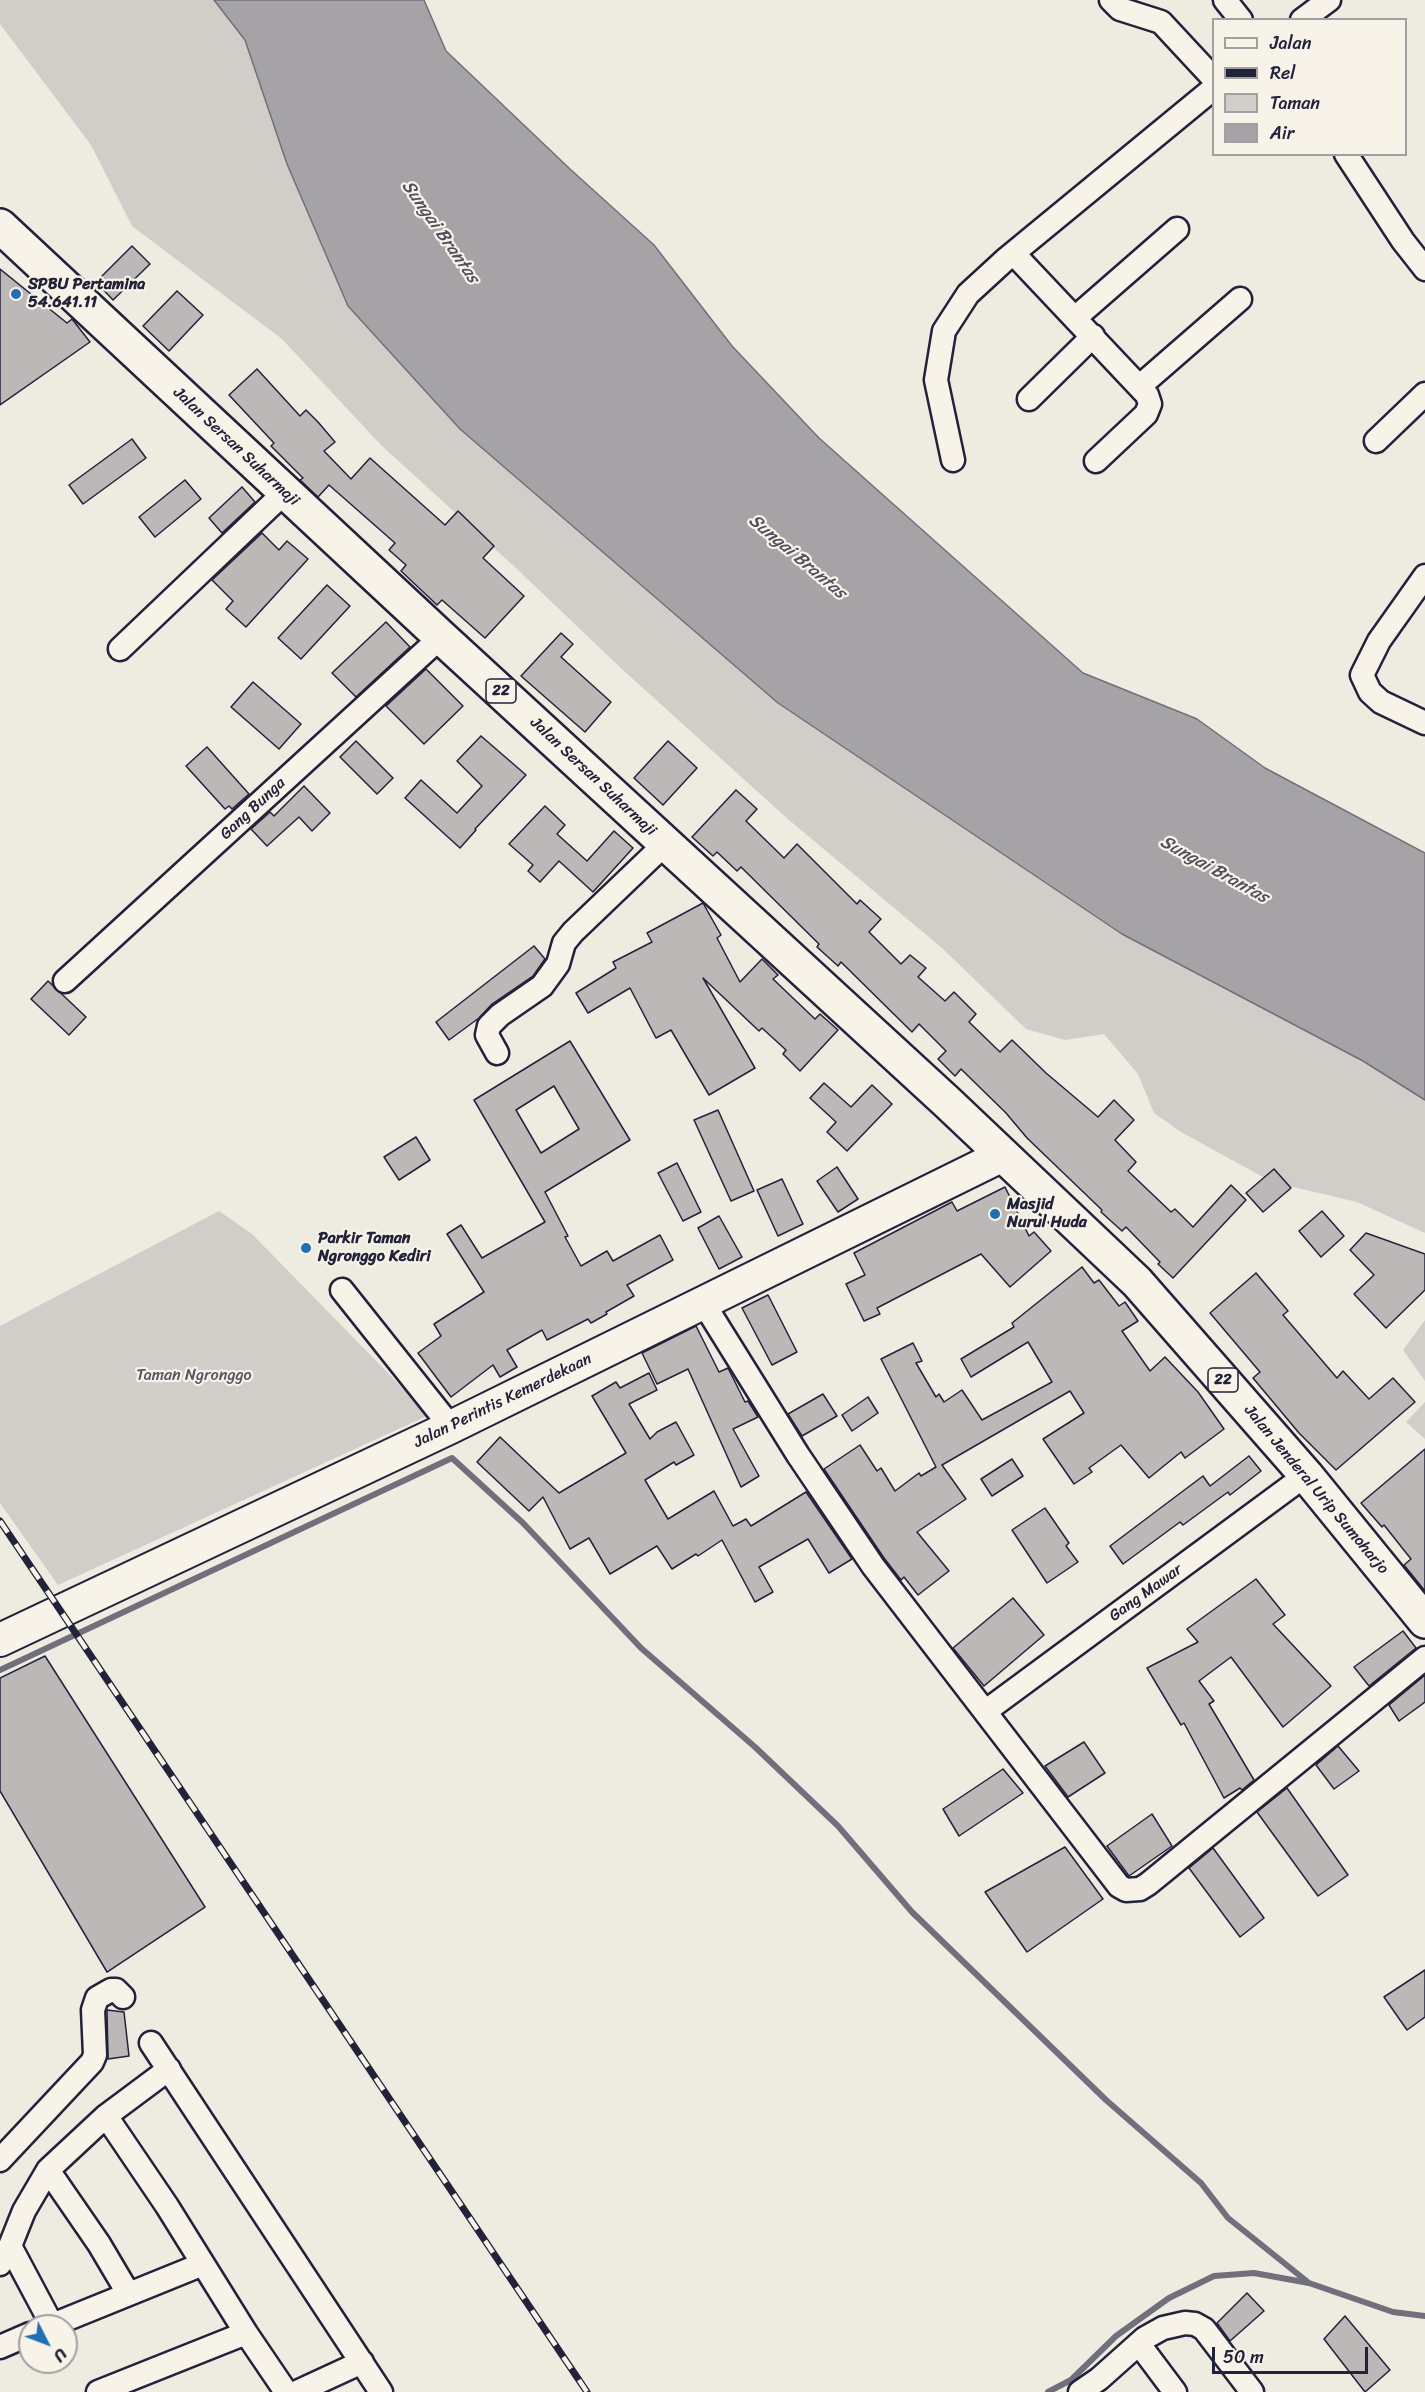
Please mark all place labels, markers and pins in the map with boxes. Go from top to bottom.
place label: SPBU Pertamina 54.641.11 [28,275,145,313]
marker: SPBU Pertamina 54.641.11 [9,287,23,301]
place label: Masjid Nurul Huda [1007,1195,1087,1233]
marker: Masjid Nurul Huda [988,1207,1002,1221]
place label: Parkir Taman Ngronggo Kediri [318,1229,431,1267]
marker: Parkir Taman Ngronggo Kediri [299,1241,313,1255]

